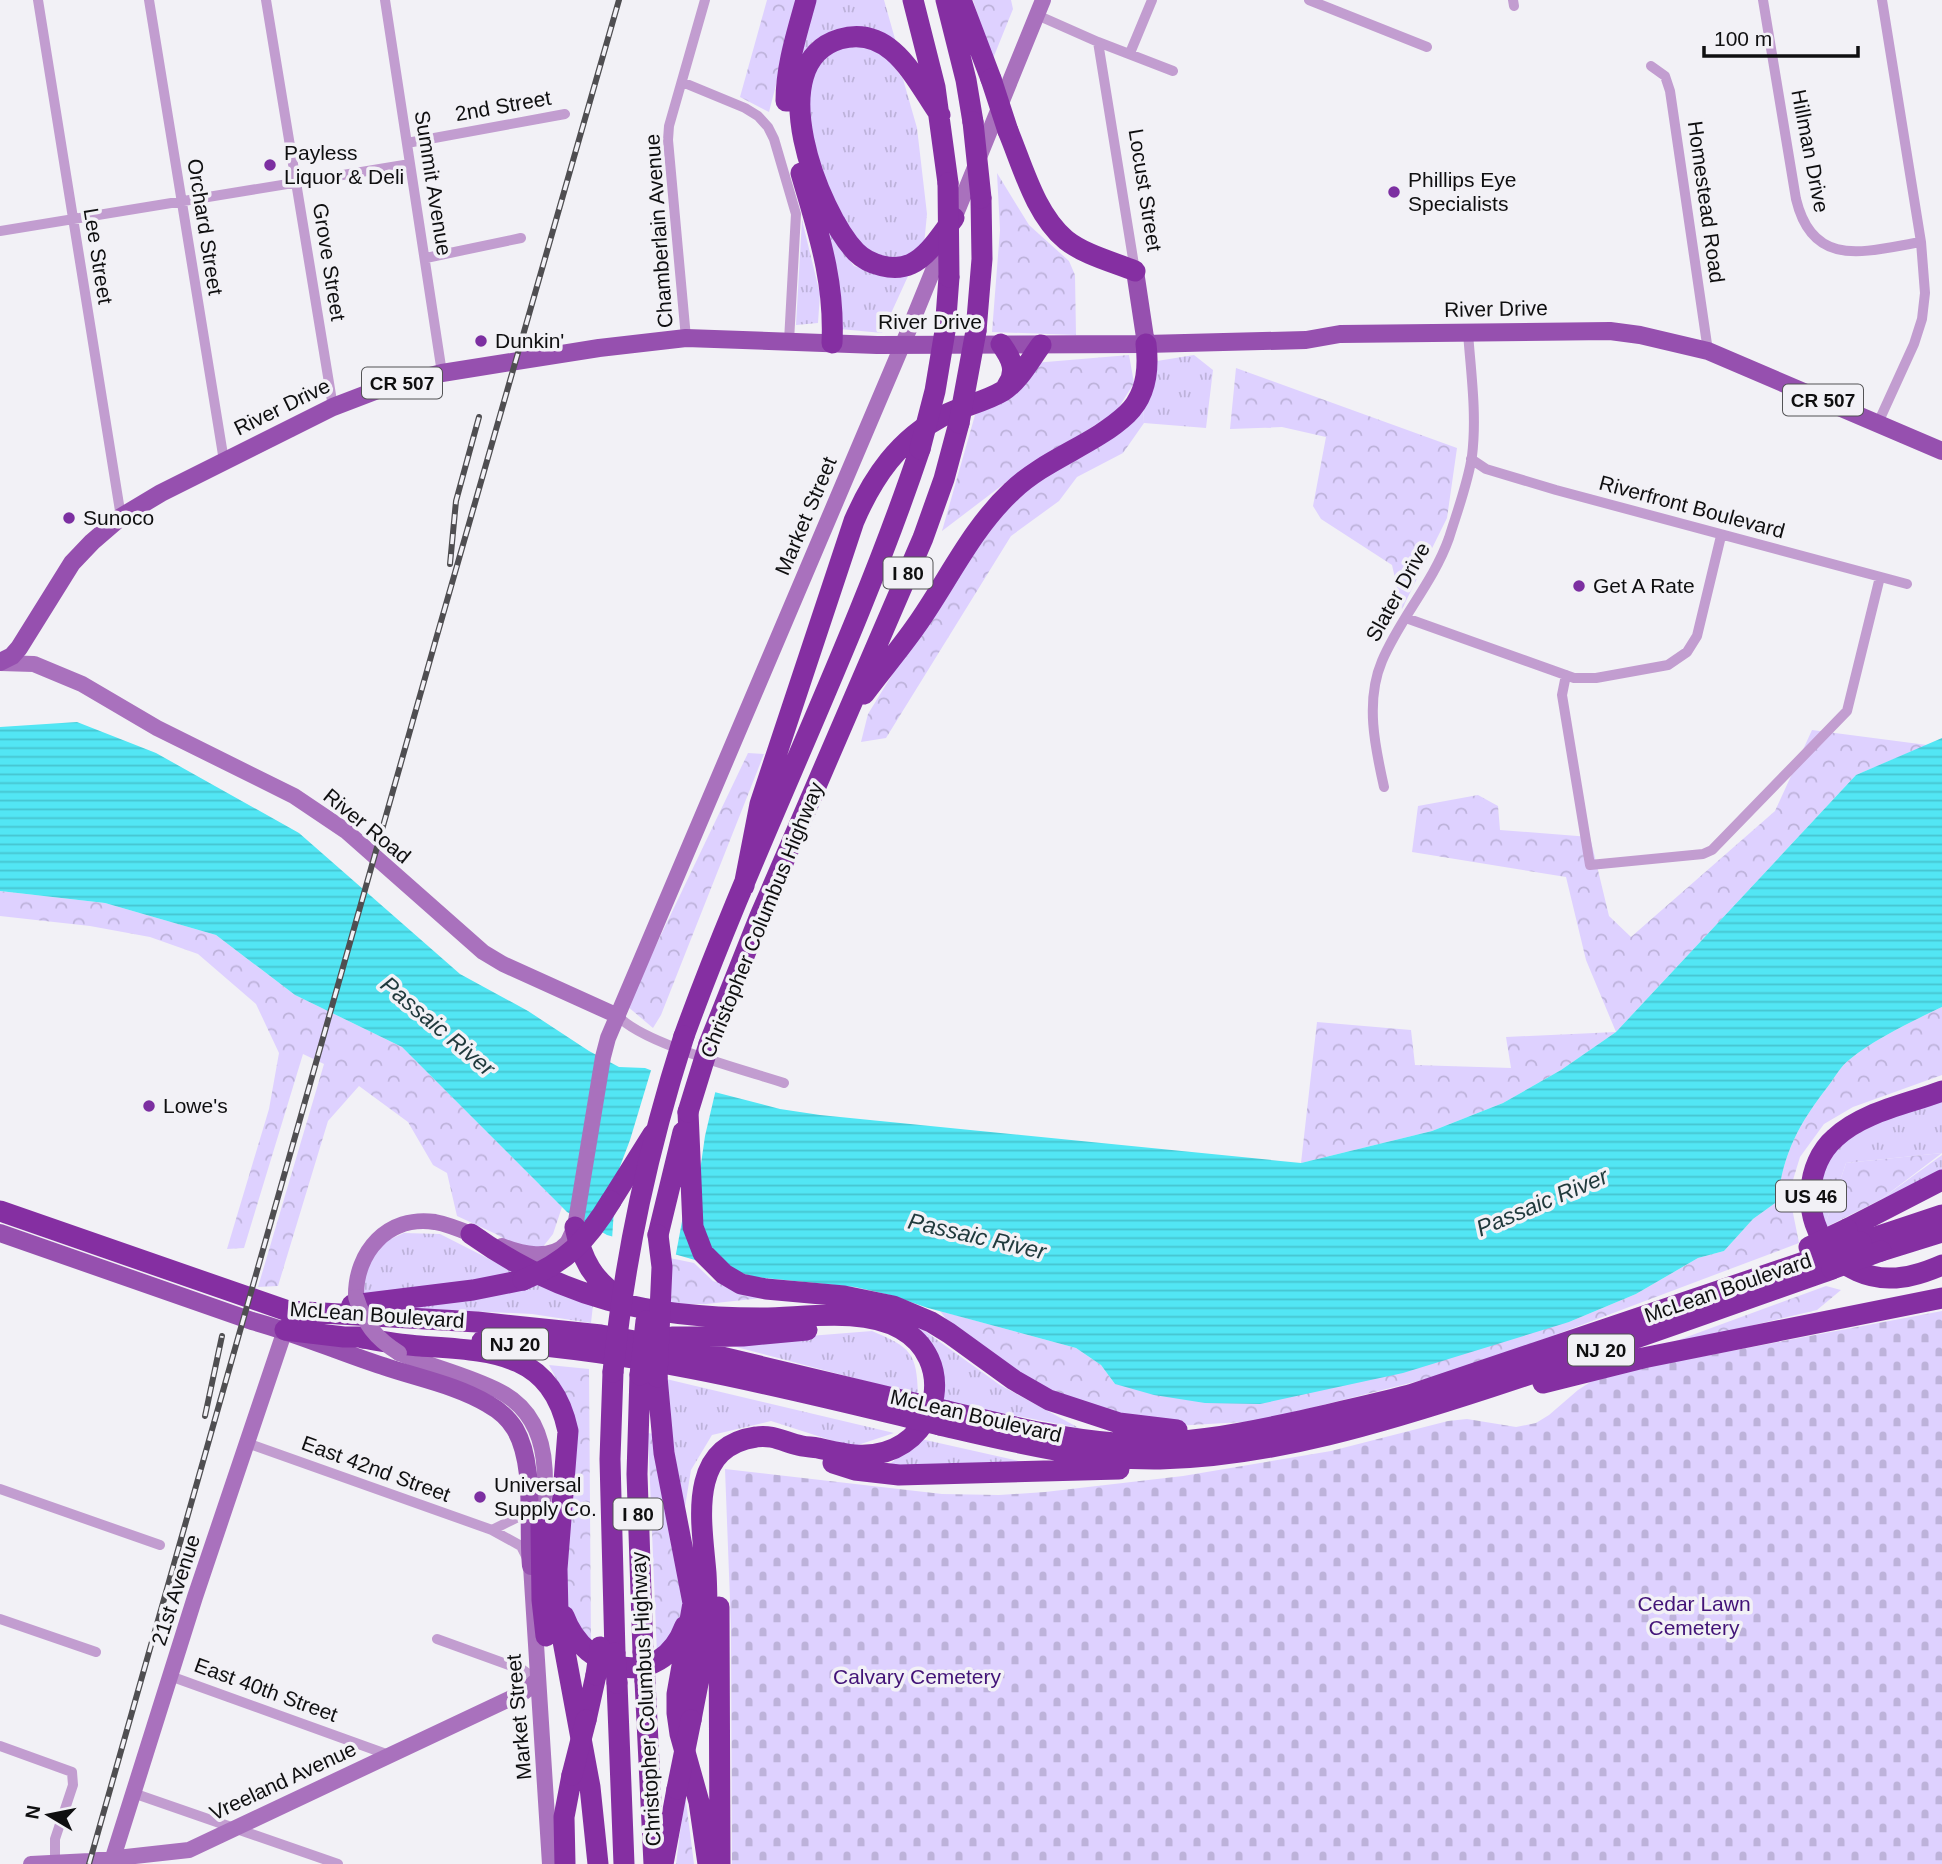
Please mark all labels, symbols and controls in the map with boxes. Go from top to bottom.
scale bar [1704,14,1858,58]
text: 100 m [1714,27,1772,50]
street label: 2nd Street [453,86,553,125]
street label: Hillman Drive [1787,87,1834,214]
street label: Summit Avenue [411,109,456,257]
street label: Homestead Road [1684,119,1729,284]
street label: Locust Street [1124,127,1167,253]
street label: Chamberlain Avenue [640,133,677,329]
place label: Payless Liquor & Deli [284,141,404,188]
street label: Orchard Street [183,157,228,297]
marker: Payless Liquor & Deli [262,157,278,173]
place label: Phillips Eye Specialists [1408,168,1517,215]
marker: Phillips Eye Specialists [1386,184,1402,200]
street label: Grove Street [309,201,350,323]
street label: Lee Street [80,206,117,306]
street label: River Drive [1444,296,1548,321]
street label: River Drive [878,310,982,333]
place label: Dunkin' [495,329,564,352]
marker: Dunkin' [473,333,489,349]
road number: CR 507 [362,368,442,398]
street label: River Drive [230,373,333,440]
road number: CR 507 [1783,384,1863,416]
street label: Market Street [770,453,841,578]
street label: Riverfront Boulevard [1597,471,1788,542]
place label: Sunoco [83,506,154,529]
marker: Sunoco [61,510,77,526]
street label: Slater Drive [1361,538,1434,645]
road number: I 80 [884,558,932,588]
place label: Get A Rate [1593,574,1695,597]
marker: Get A Rate [1571,578,1587,594]
street label: Christopher Columbus Highway [696,778,828,1061]
street label: River Road [319,784,415,868]
water label: Passaic River [376,971,501,1082]
place label: Lowe's [163,1094,228,1117]
marker: Lowe's [141,1098,157,1114]
water label: Passaic River [1472,1162,1613,1241]
road number: US 46 [1776,1180,1846,1212]
water label: Passaic River [906,1208,1050,1265]
street label: McLean Boulevard [1641,1248,1814,1327]
street label: McLean Boulevard [289,1297,465,1332]
road number: NJ 20 [482,1328,548,1360]
road number: NJ 20 [1568,1334,1634,1366]
street label: McLean Boulevard [888,1385,1064,1446]
street label: East 42nd Street [299,1431,454,1506]
place label: Universal Supply Co. [494,1473,597,1520]
marker: Universal Supply Co. [472,1489,488,1505]
road number: I 80 [614,1498,662,1530]
street label: 21st Avenue [147,1532,204,1648]
street label: Christopher Columbus Highway [626,1550,665,1847]
park label: Cedar Lawn Cemetery [1637,1592,1751,1639]
street label: East 40th Street [191,1653,341,1726]
street label: Market Street [502,1653,535,1781]
park label: Calvary Cemetery [833,1665,1002,1688]
street label: Vreeland Avenue [206,1737,360,1825]
north arrow [14,1780,84,1850]
text: N [21,1804,44,1821]

